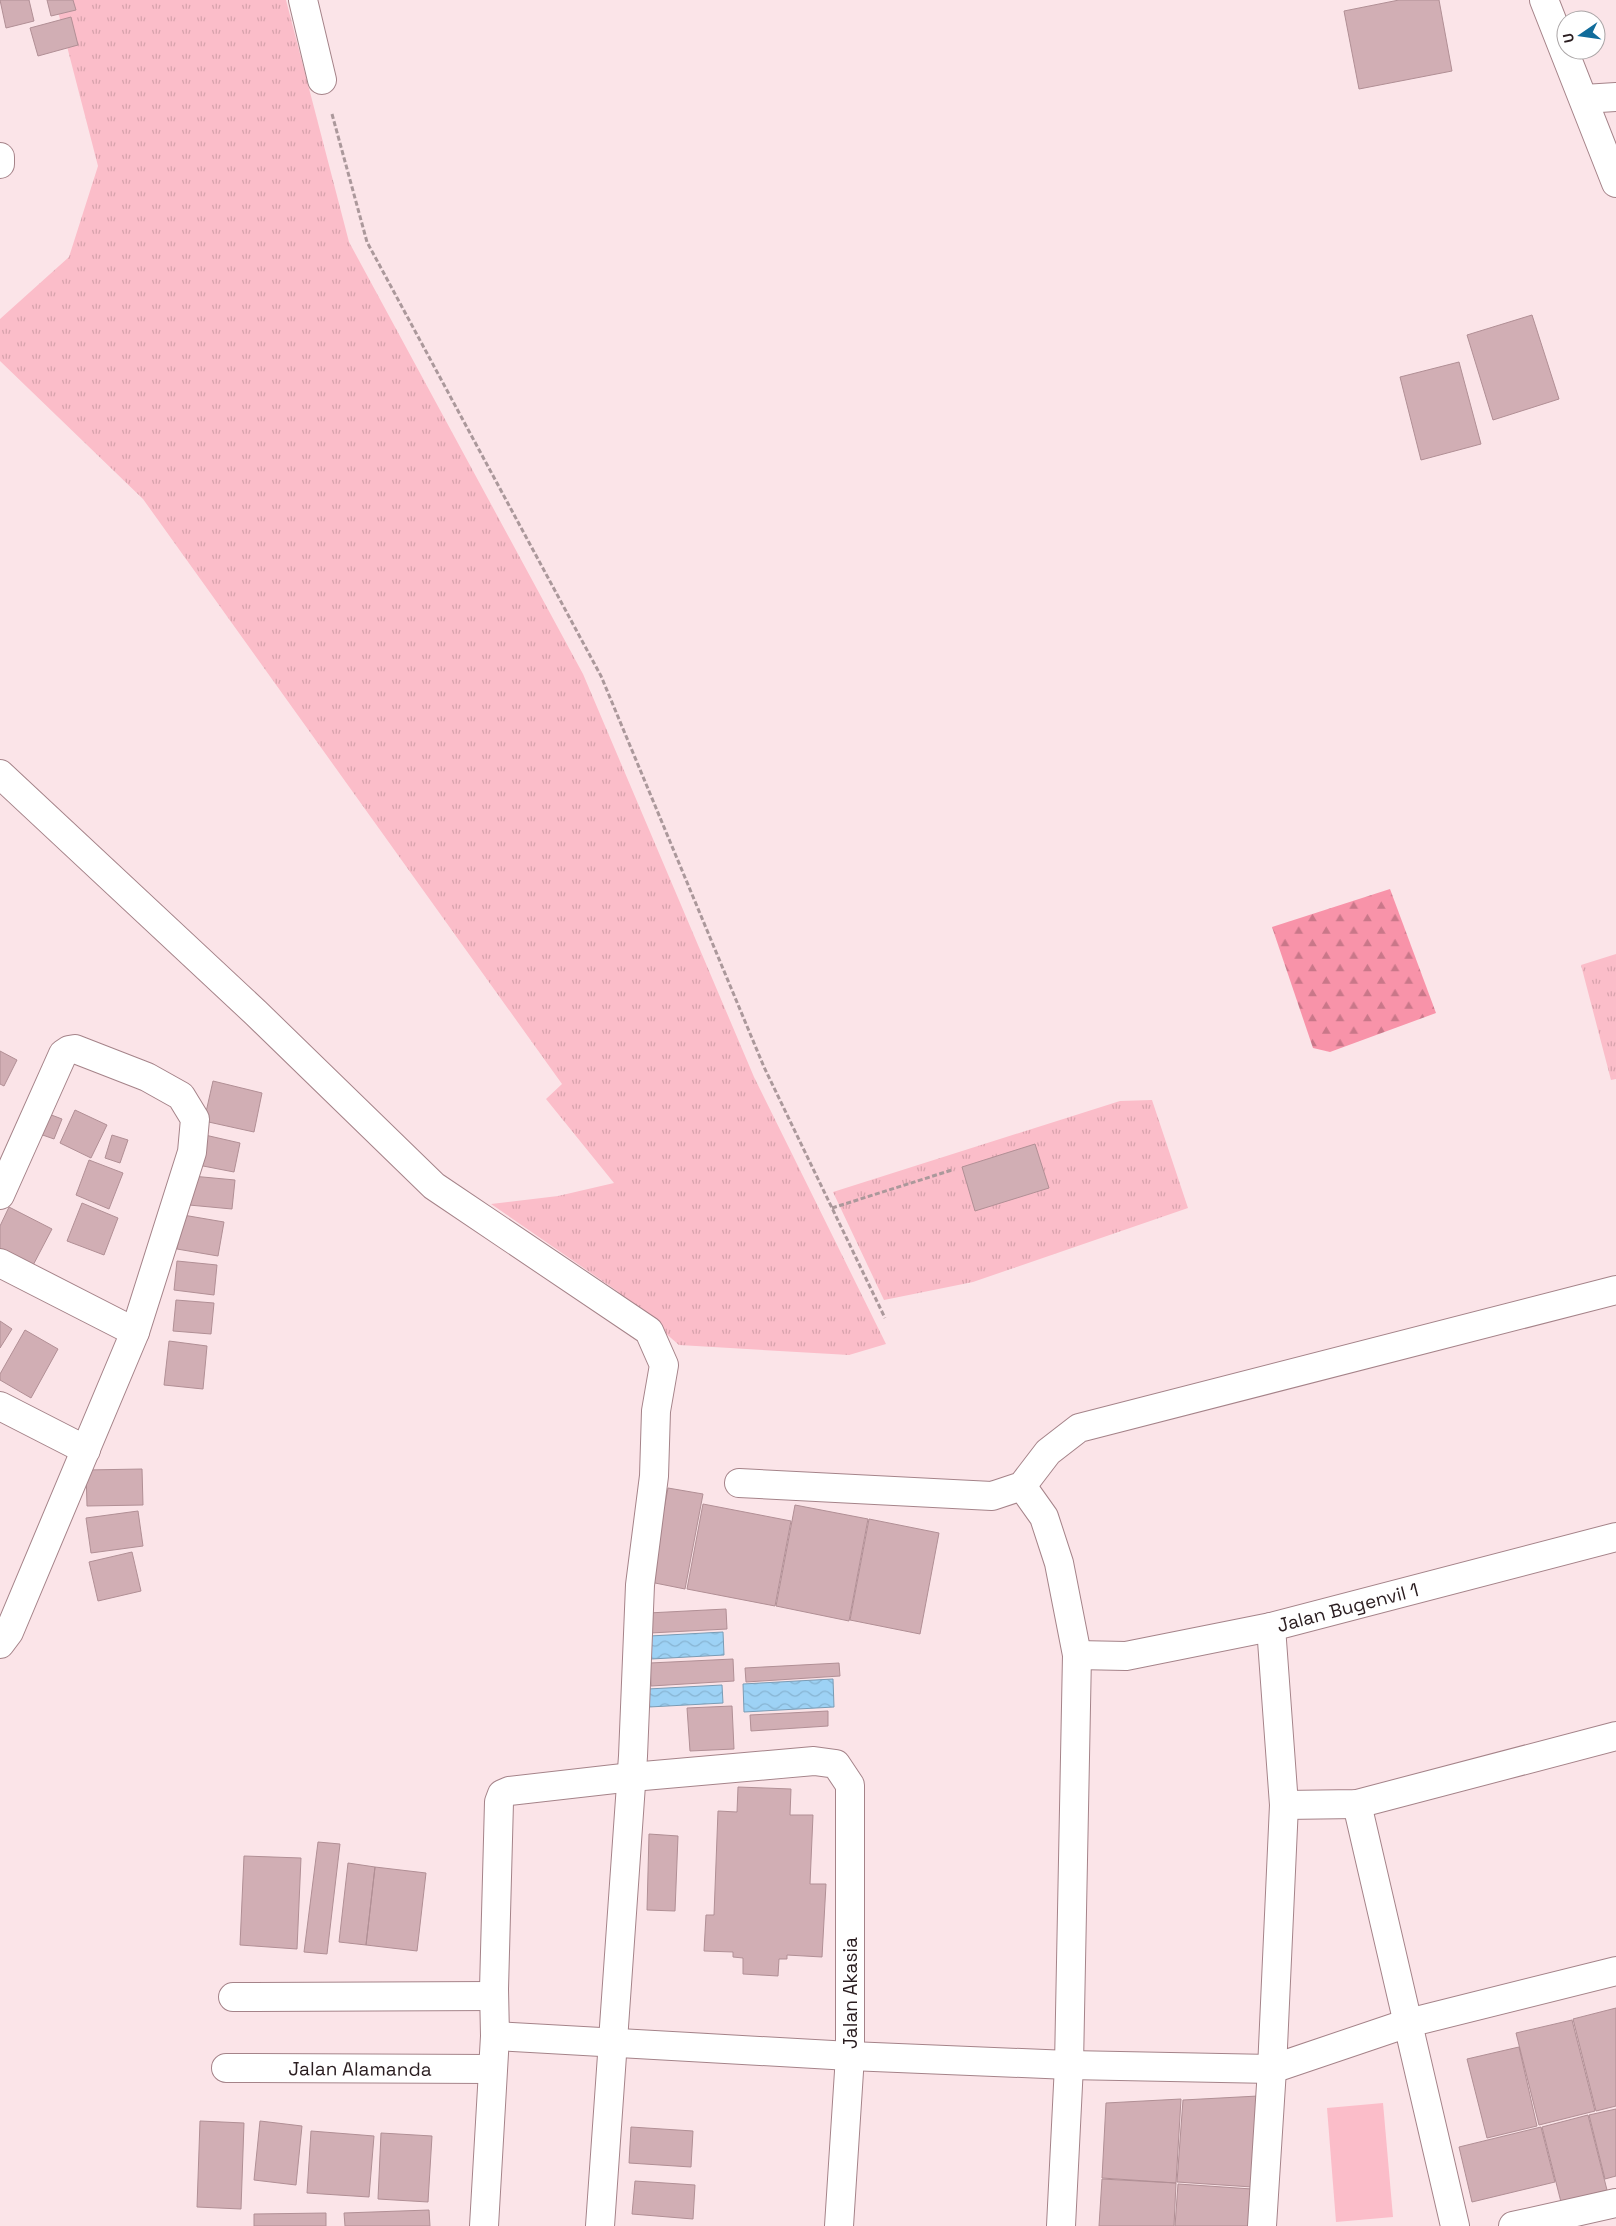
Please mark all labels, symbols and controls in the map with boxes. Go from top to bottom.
north arrow [1556,10,1606,60]
text: U [1559,31,1578,45]
street label: Jalan Bugenvil 1 [1274,1577,1421,1638]
street label: Jalan Akasia [838,1937,863,2049]
street label: Jalan Alamanda [288,2056,432,2082]

